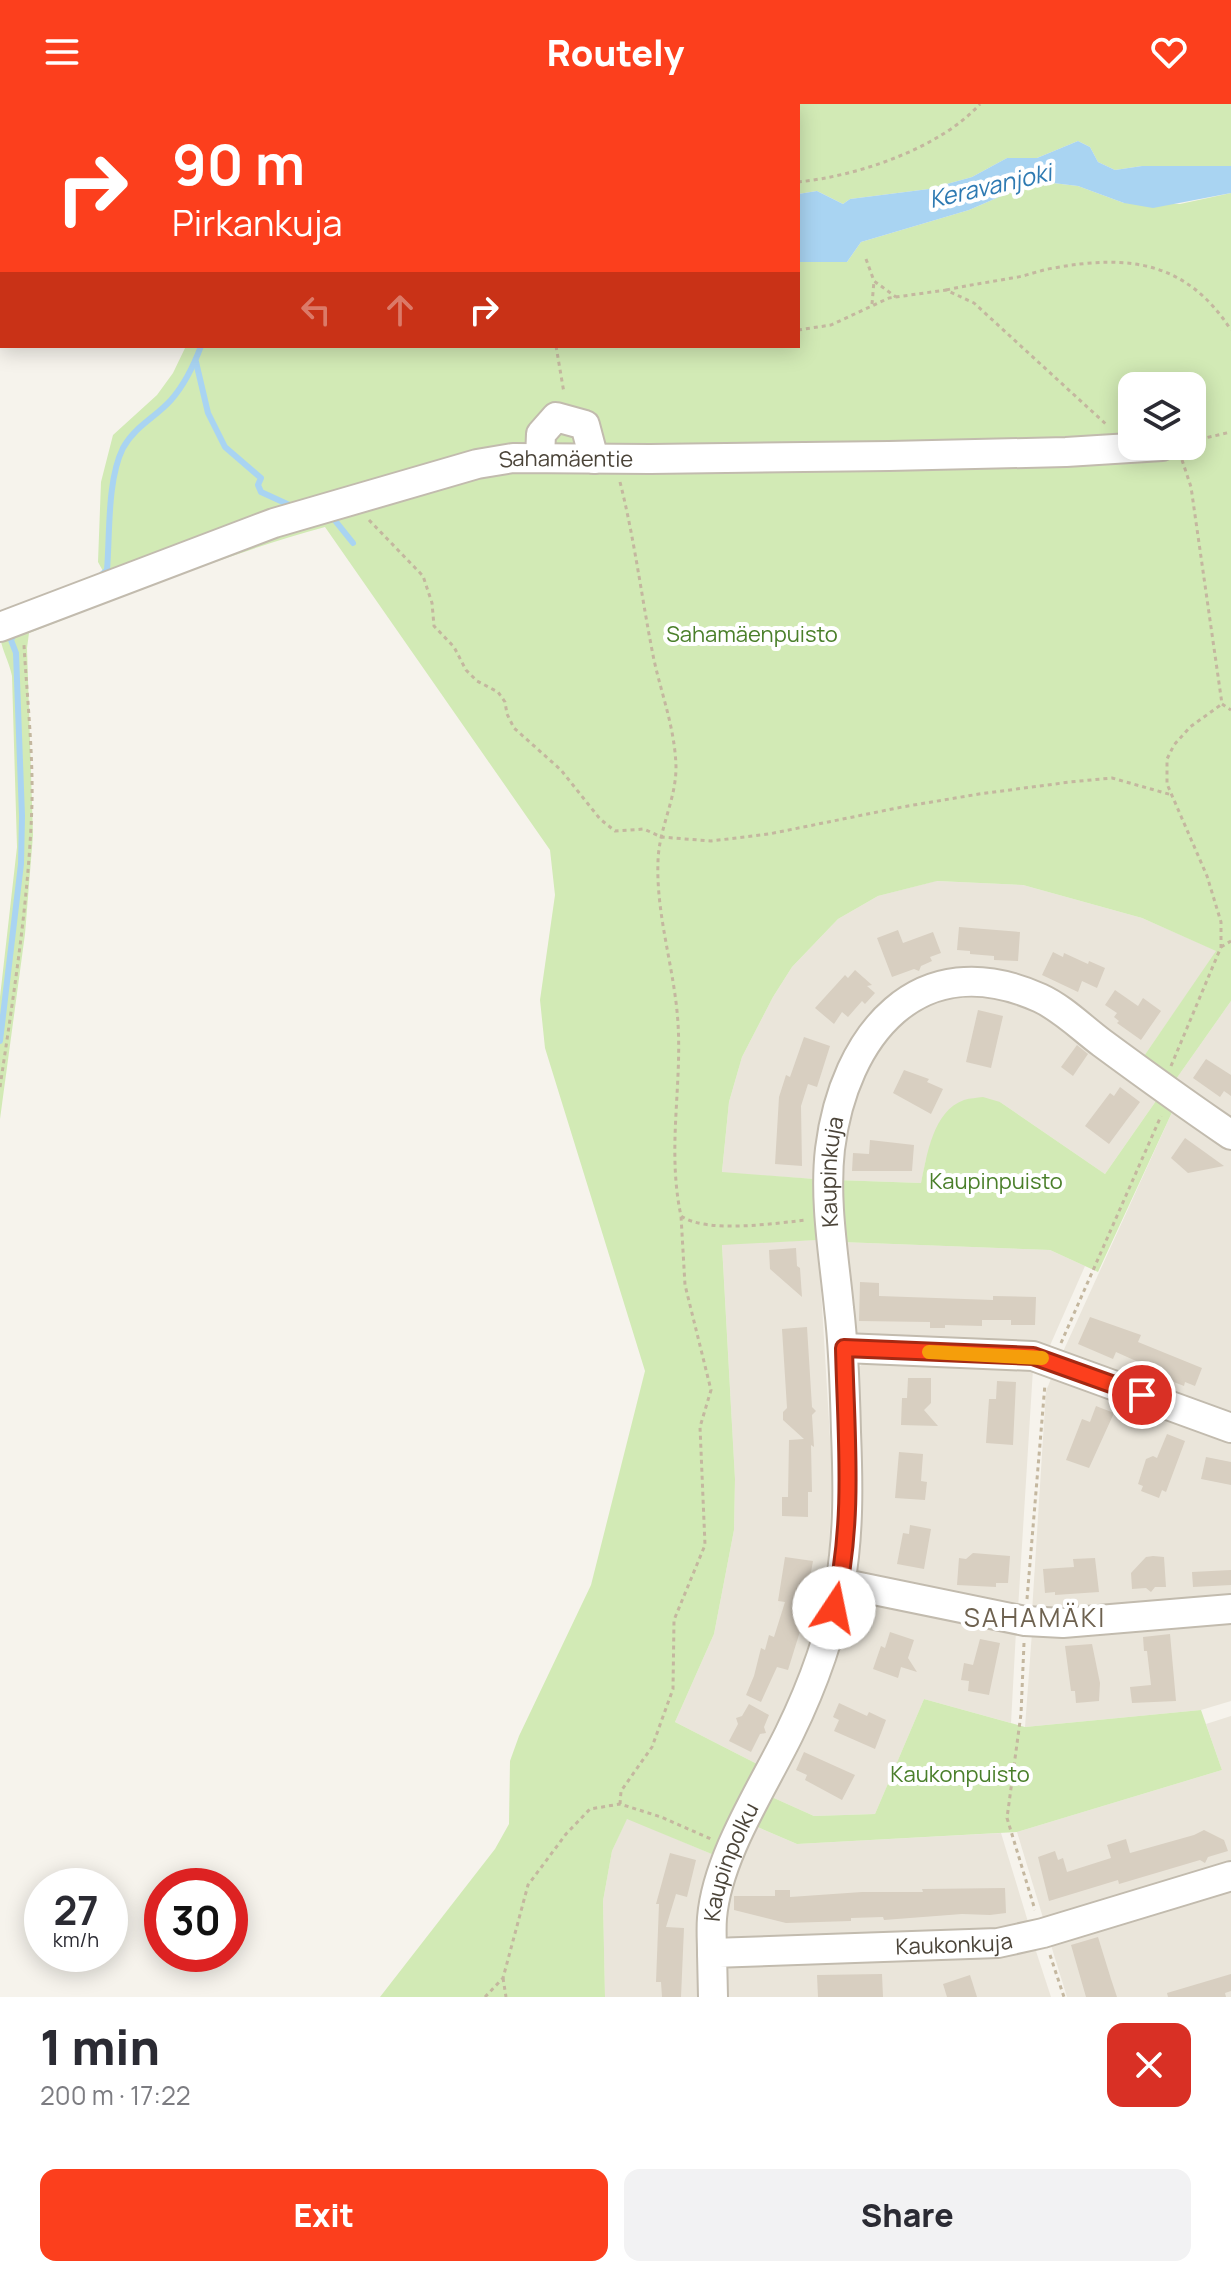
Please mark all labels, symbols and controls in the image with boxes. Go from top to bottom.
text: Routely [547,28,684,77]
icon: menu [40,30,84,74]
icon: heart [1147,30,1191,74]
text: 90 m [172,125,305,202]
icon: right [40,136,144,240]
water label: Keravanjoki [925,154,1058,215]
text: Pirkankuja [172,198,343,247]
icon: left [294,288,338,332]
icon: ahead [378,288,422,332]
icon: right [462,288,506,332]
map controls [1118,372,1206,460]
button: layers [1118,372,1206,460]
street label: Sahamäentie [497,443,633,475]
park label: Sahamäenpuisto [666,619,838,649]
street label: Kaupinkuja [813,1114,850,1229]
park label: Kaupinpuisto [929,1166,1063,1196]
pin [1108,1361,1176,1429]
icon: arrive [1120,1373,1164,1417]
position arrow [792,1566,876,1650]
district label: SAHAMÄKI [964,1599,1106,1635]
park label: Kaukonpuisto [890,1759,1030,1789]
street label: Kaupinpolku [697,1797,765,1923]
speed limit sign: 30 [144,1868,248,1972]
text: 27 [53,1882,99,1937]
street label: Kaukonkuja [895,1925,1015,1962]
text: km/h [53,1926,99,1953]
text: 1 min [40,2014,160,2079]
button: close [1107,2023,1191,2107]
text: 200 m · 17:22 [40,2077,191,2113]
button: Exit [40,2169,608,2261]
button: Share [624,2169,1191,2261]

